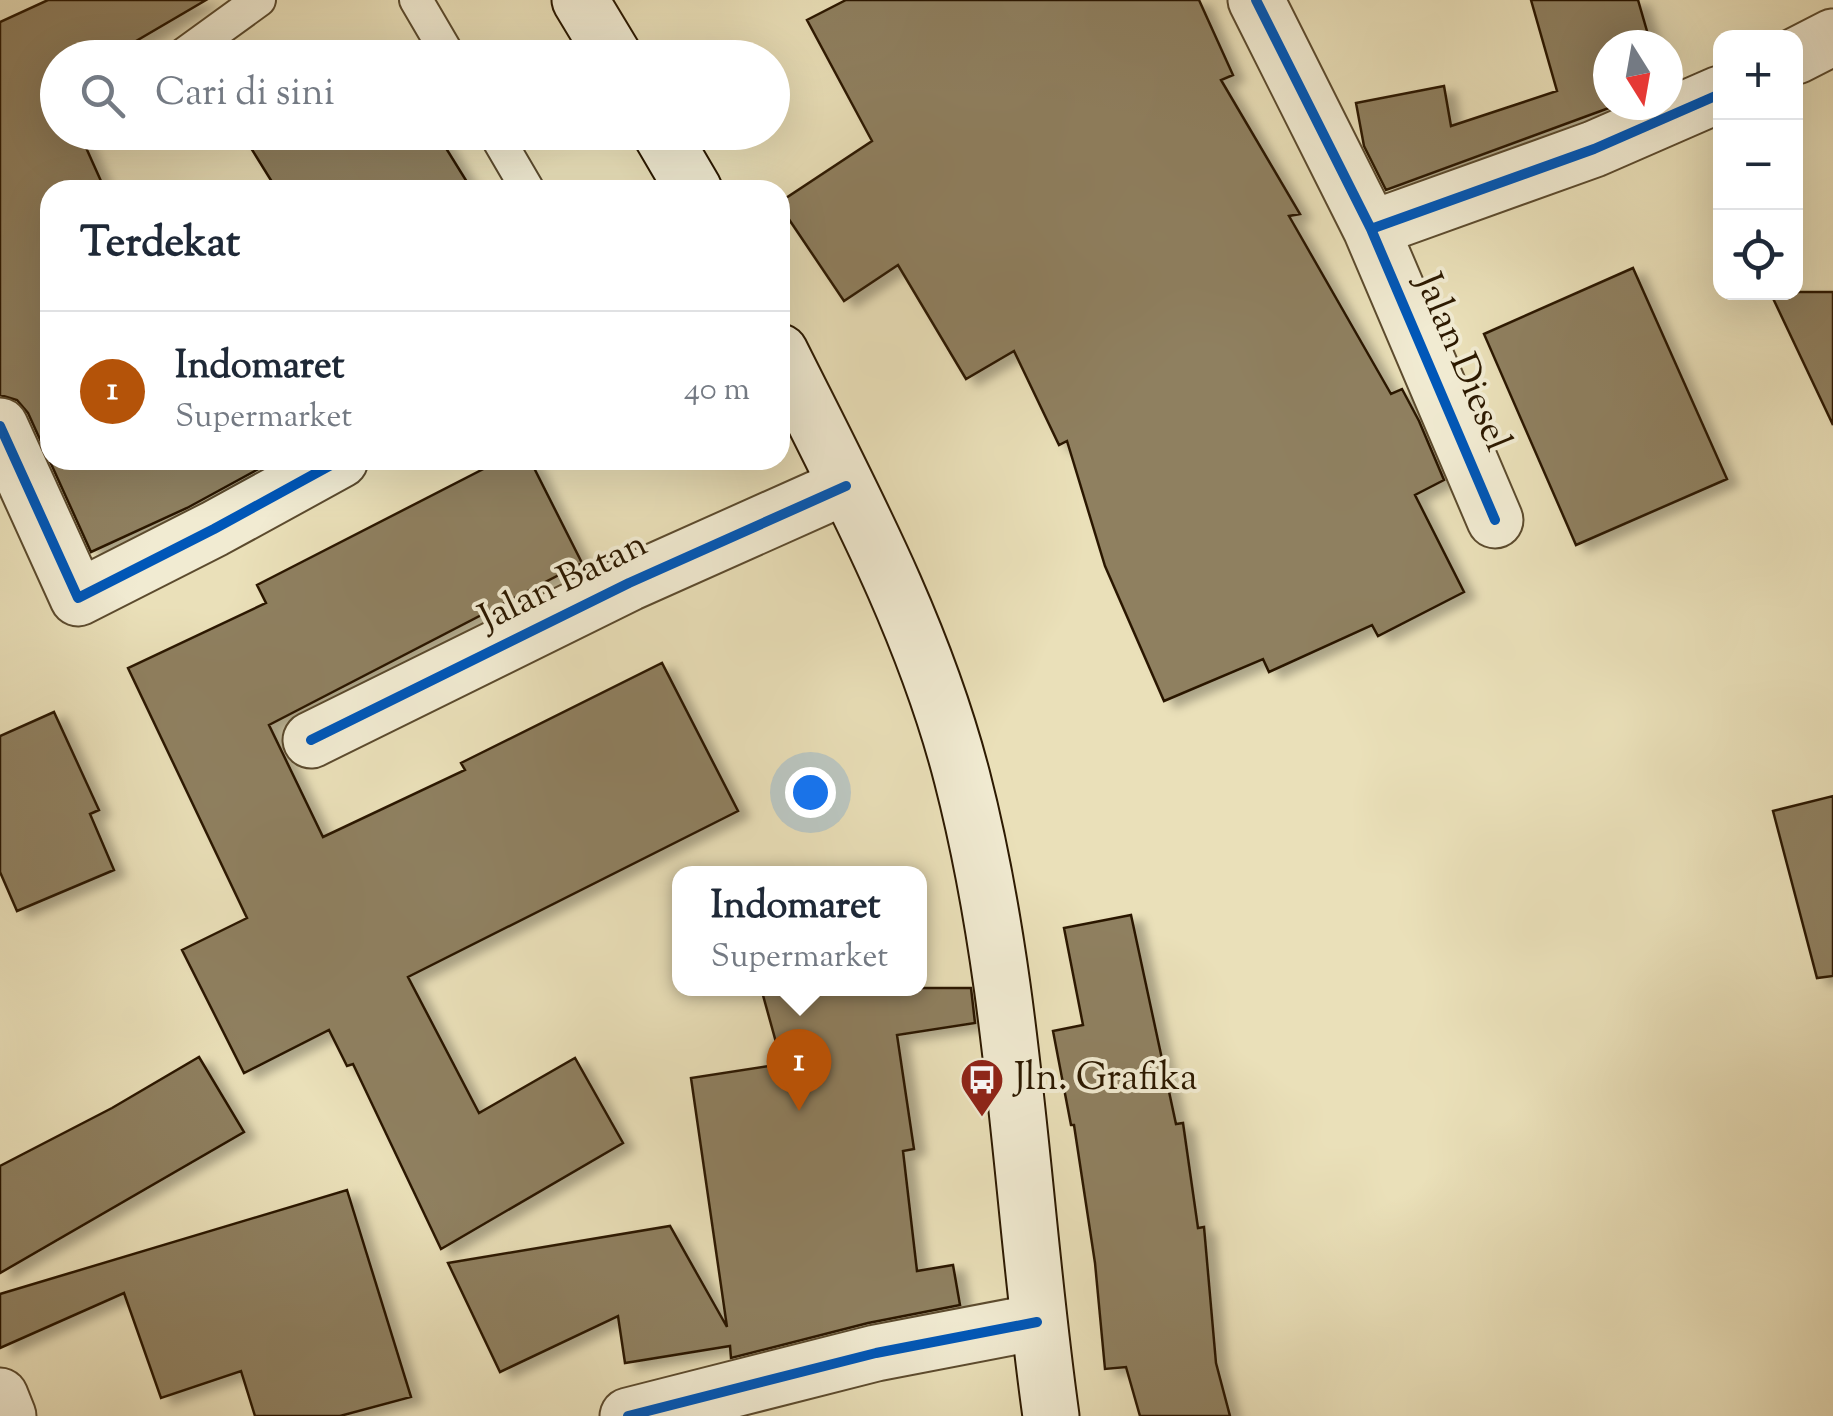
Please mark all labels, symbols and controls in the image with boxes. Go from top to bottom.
north arrow [1593,30,1683,120]
map controls [1713,30,1803,300]
button: + [1713,30,1803,120]
search box [40,40,790,150]
icon: search [75,68,130,123]
text: Cari di sini [155,68,335,122]
button: − [1713,120,1803,210]
button: locate [1713,210,1803,300]
text: Terdekat [80,215,240,275]
street label: Jalan Diesel [1399,264,1523,460]
text: Indomaret [175,341,345,395]
text: 1 [107,368,118,414]
text: 40 m [684,368,750,414]
text: Supermarket [175,395,352,441]
street label: Jalan Batan [469,519,657,648]
your location [785,767,836,818]
popup [672,866,927,996]
text: Indomaret [711,881,880,935]
text: Supermarket [711,935,888,981]
pin: 1 [766,1028,832,1111]
place label: Jln. Grafika [1012,1053,1198,1107]
bus stop icon: Jln. Grafika [959,1057,1005,1118]

